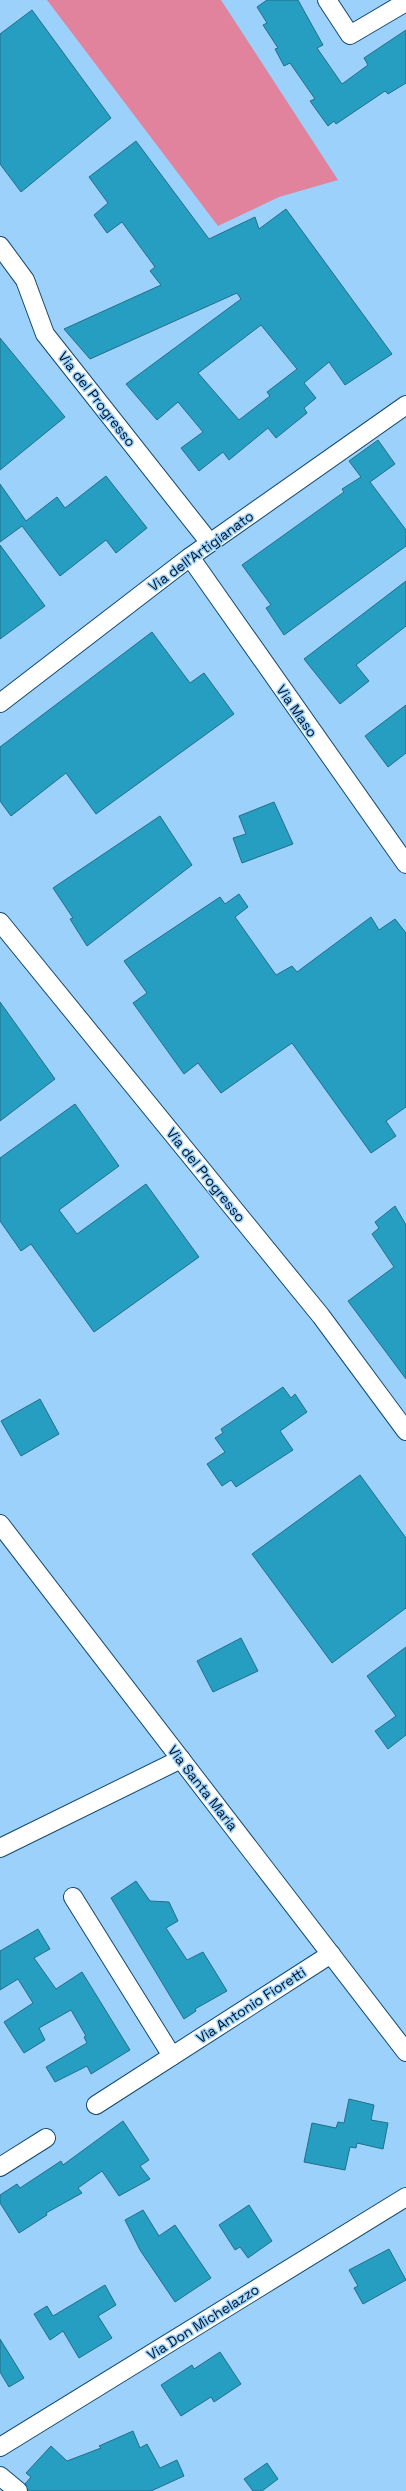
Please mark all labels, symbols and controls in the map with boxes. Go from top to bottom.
street label: Via del Progresso [54,348,140,450]
street label: Via dell'Artigianato [145,507,257,595]
street label: Via Maso [272,681,322,741]
street label: Via del Progresso [163,1124,249,1226]
street label: Via Santa Maria [164,1742,242,1834]
street label: Via Antonio Fioretti [193,1963,309,2047]
street label: Via Don Michelazzo [143,2280,263,2364]

